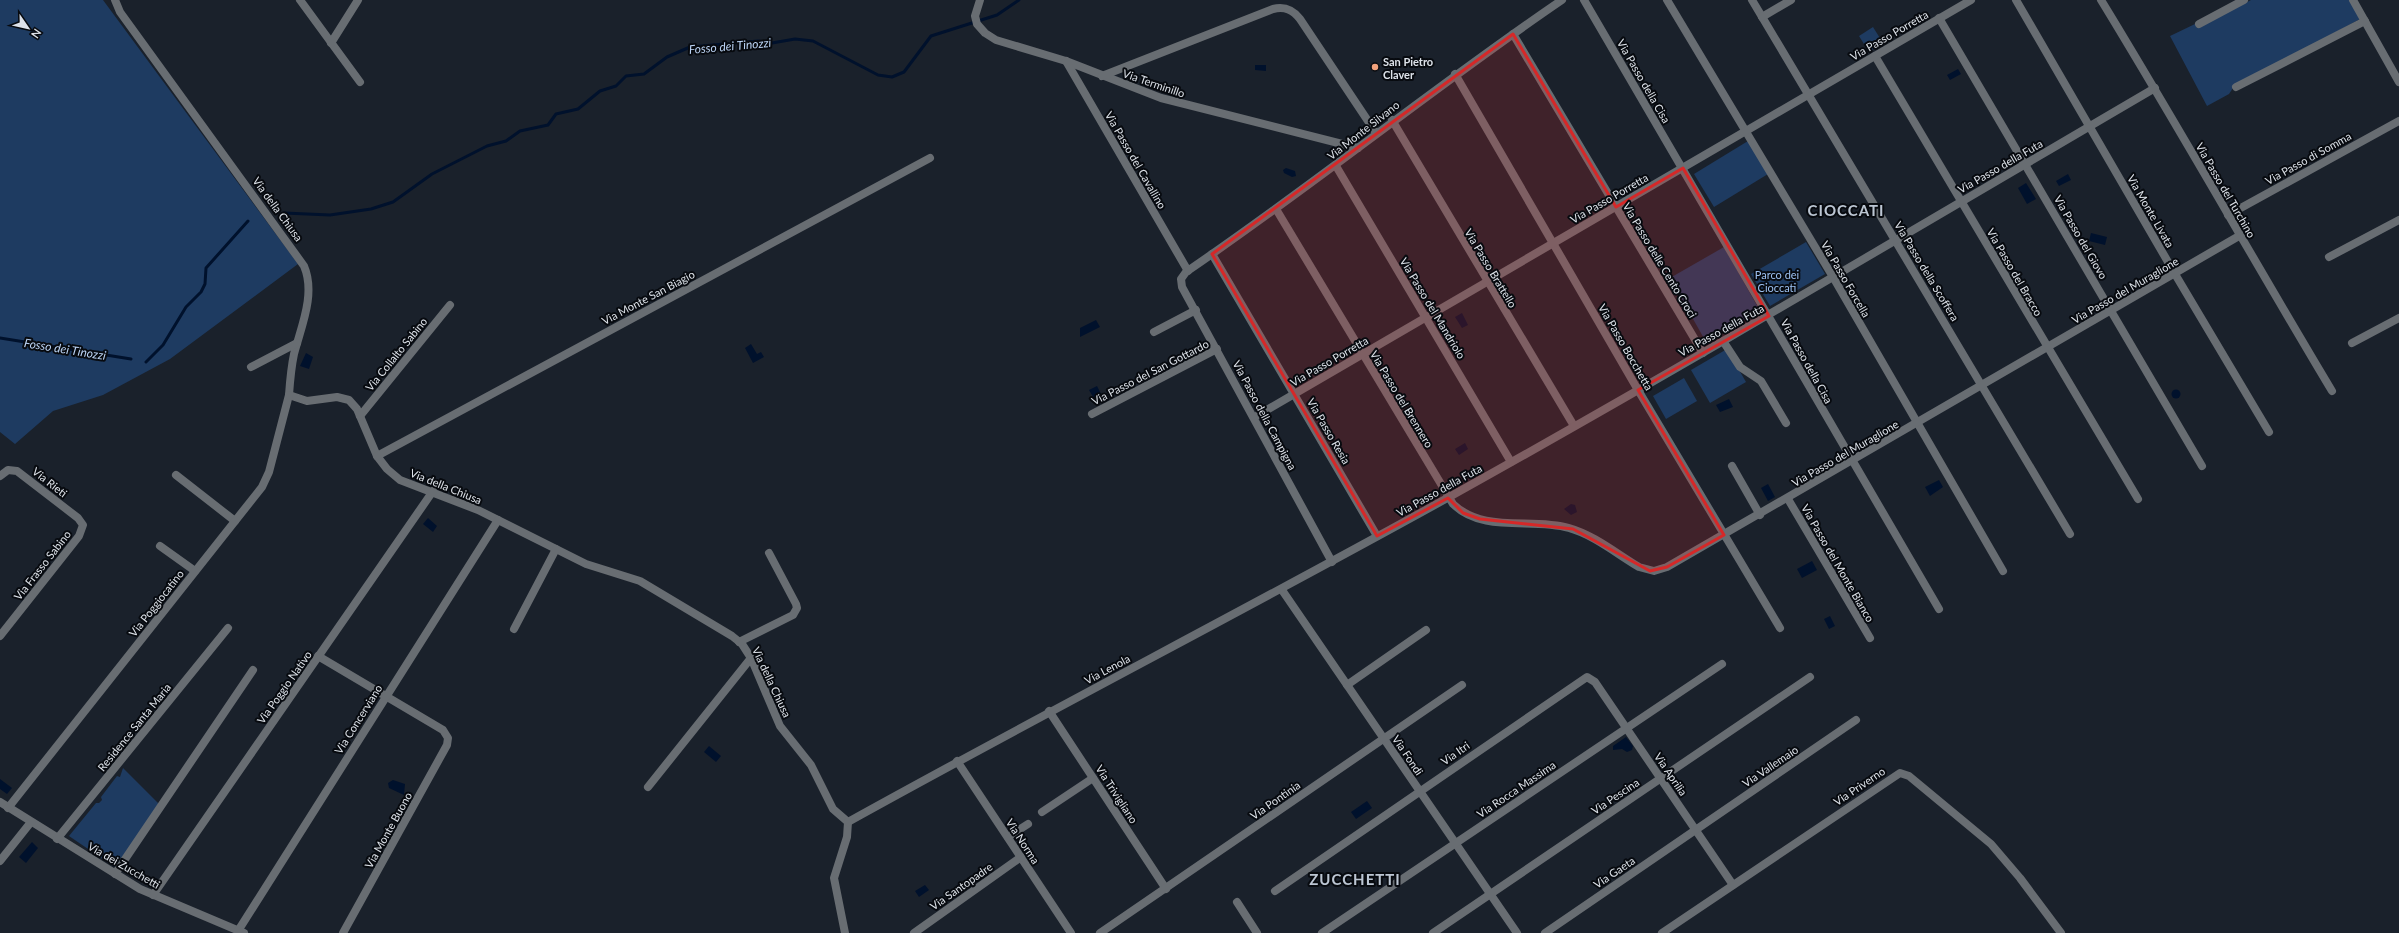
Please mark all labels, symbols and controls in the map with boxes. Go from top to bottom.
street label: Via Passo Porretta [1848,7,1930,63]
north arrow [8,8,48,48]
text: N [29,27,44,41]
water label: Fosso dei Tinozzi [688,35,772,57]
street label: Via Passo della Cisa [1615,37,1673,125]
place label: San Pietro Claver [1383,55,1433,81]
marker: San Pietro Claver [1370,62,1380,72]
street label: Via Terminillo [1121,66,1187,100]
street label: Via Monte Silvano [1324,98,1402,162]
street label: Via Passo del Cavallino [1103,109,1169,211]
street label: Via Passo di Somma [2263,129,2353,187]
street label: Via Passo della Futa [1955,136,2045,196]
street label: Via Passo del Turchino [2193,140,2259,240]
street label: Via Passo Porretta [1568,170,1650,226]
street label: Via Monte Livata [2125,172,2177,250]
street label: Via della Chiusa [250,174,306,244]
street label: Via Passo del Giovo [2052,193,2110,281]
street label: Via Passo delle Cento Croci [1620,200,1700,320]
district label: CIOCCATI [1808,201,1884,219]
street label: Via Passo della Scoffera [1892,219,1962,323]
street label: Via Passo Brattello [1462,226,1520,310]
street label: Via Passo del Bracco [1985,226,2045,318]
street label: Via Passo Forcella [1819,238,1873,320]
street label: Via Passo del Muraglione [2069,254,2181,326]
street label: Via Passo del Mandriolo [1398,255,1468,361]
street label: Via Monte San Biagio [599,267,697,327]
park label: Parco dei Cioccati [1755,268,1800,294]
street label: Via Passo della Futa [1676,301,1766,359]
street label: Via Passo Bocchetta [1596,302,1656,392]
street label: Via Collalto Sabino [362,315,430,393]
street label: Via Passo della Cisa [1778,317,1836,405]
street label: Via Passo Porretta [1288,333,1370,389]
water label: Fosso dei Tinozzi [23,335,107,363]
street label: Via Passo del San Gottardo [1089,337,1211,407]
street label: Via Passo del Brennero [1368,348,1436,450]
street label: Via Passo della Campigna [1231,358,1299,472]
street label: Via Passo Resia [1305,396,1353,466]
street label: Via Passo del Muraglione [1789,417,1901,489]
street label: Via Passo della Futa [1394,461,1484,519]
street label: Via Rieti [30,464,70,500]
street label: Via della Chiusa [408,466,484,506]
street label: Via Passo del Monte Bianco [1799,502,1877,624]
street label: Via Frasso Sabino [11,528,73,602]
street label: Via Poggiocatino [126,567,186,639]
street label: Via della Chiusa [750,645,794,719]
street label: Via Poggio Nativo [254,648,314,726]
street label: Via Lenola [1082,652,1132,686]
street label: Residence Santa Maria [95,681,173,773]
street label: Via Concerviano [332,682,384,756]
street label: Via Fondi [1390,733,1426,778]
street label: Via Itri [1438,738,1472,767]
street label: Via Vallemaio [1740,743,1800,789]
street label: Via Aprilia [1652,750,1690,798]
street label: Via Rocca Massima [1474,758,1558,820]
street label: Via Trivigliano [1093,762,1141,826]
street label: Via Priverno [1831,764,1887,808]
street label: Via Pescina [1589,775,1641,817]
street label: Via Pontinia [1248,778,1302,822]
street label: Via Monte Buono [362,790,414,870]
street label: Via Norma [1004,816,1042,866]
street label: Via dei Zucchetti [86,839,162,891]
street label: Via Gaeta [1591,853,1637,891]
street label: Via Santopadre [927,860,995,912]
district label: ZUCCHETTI [1309,870,1401,888]

